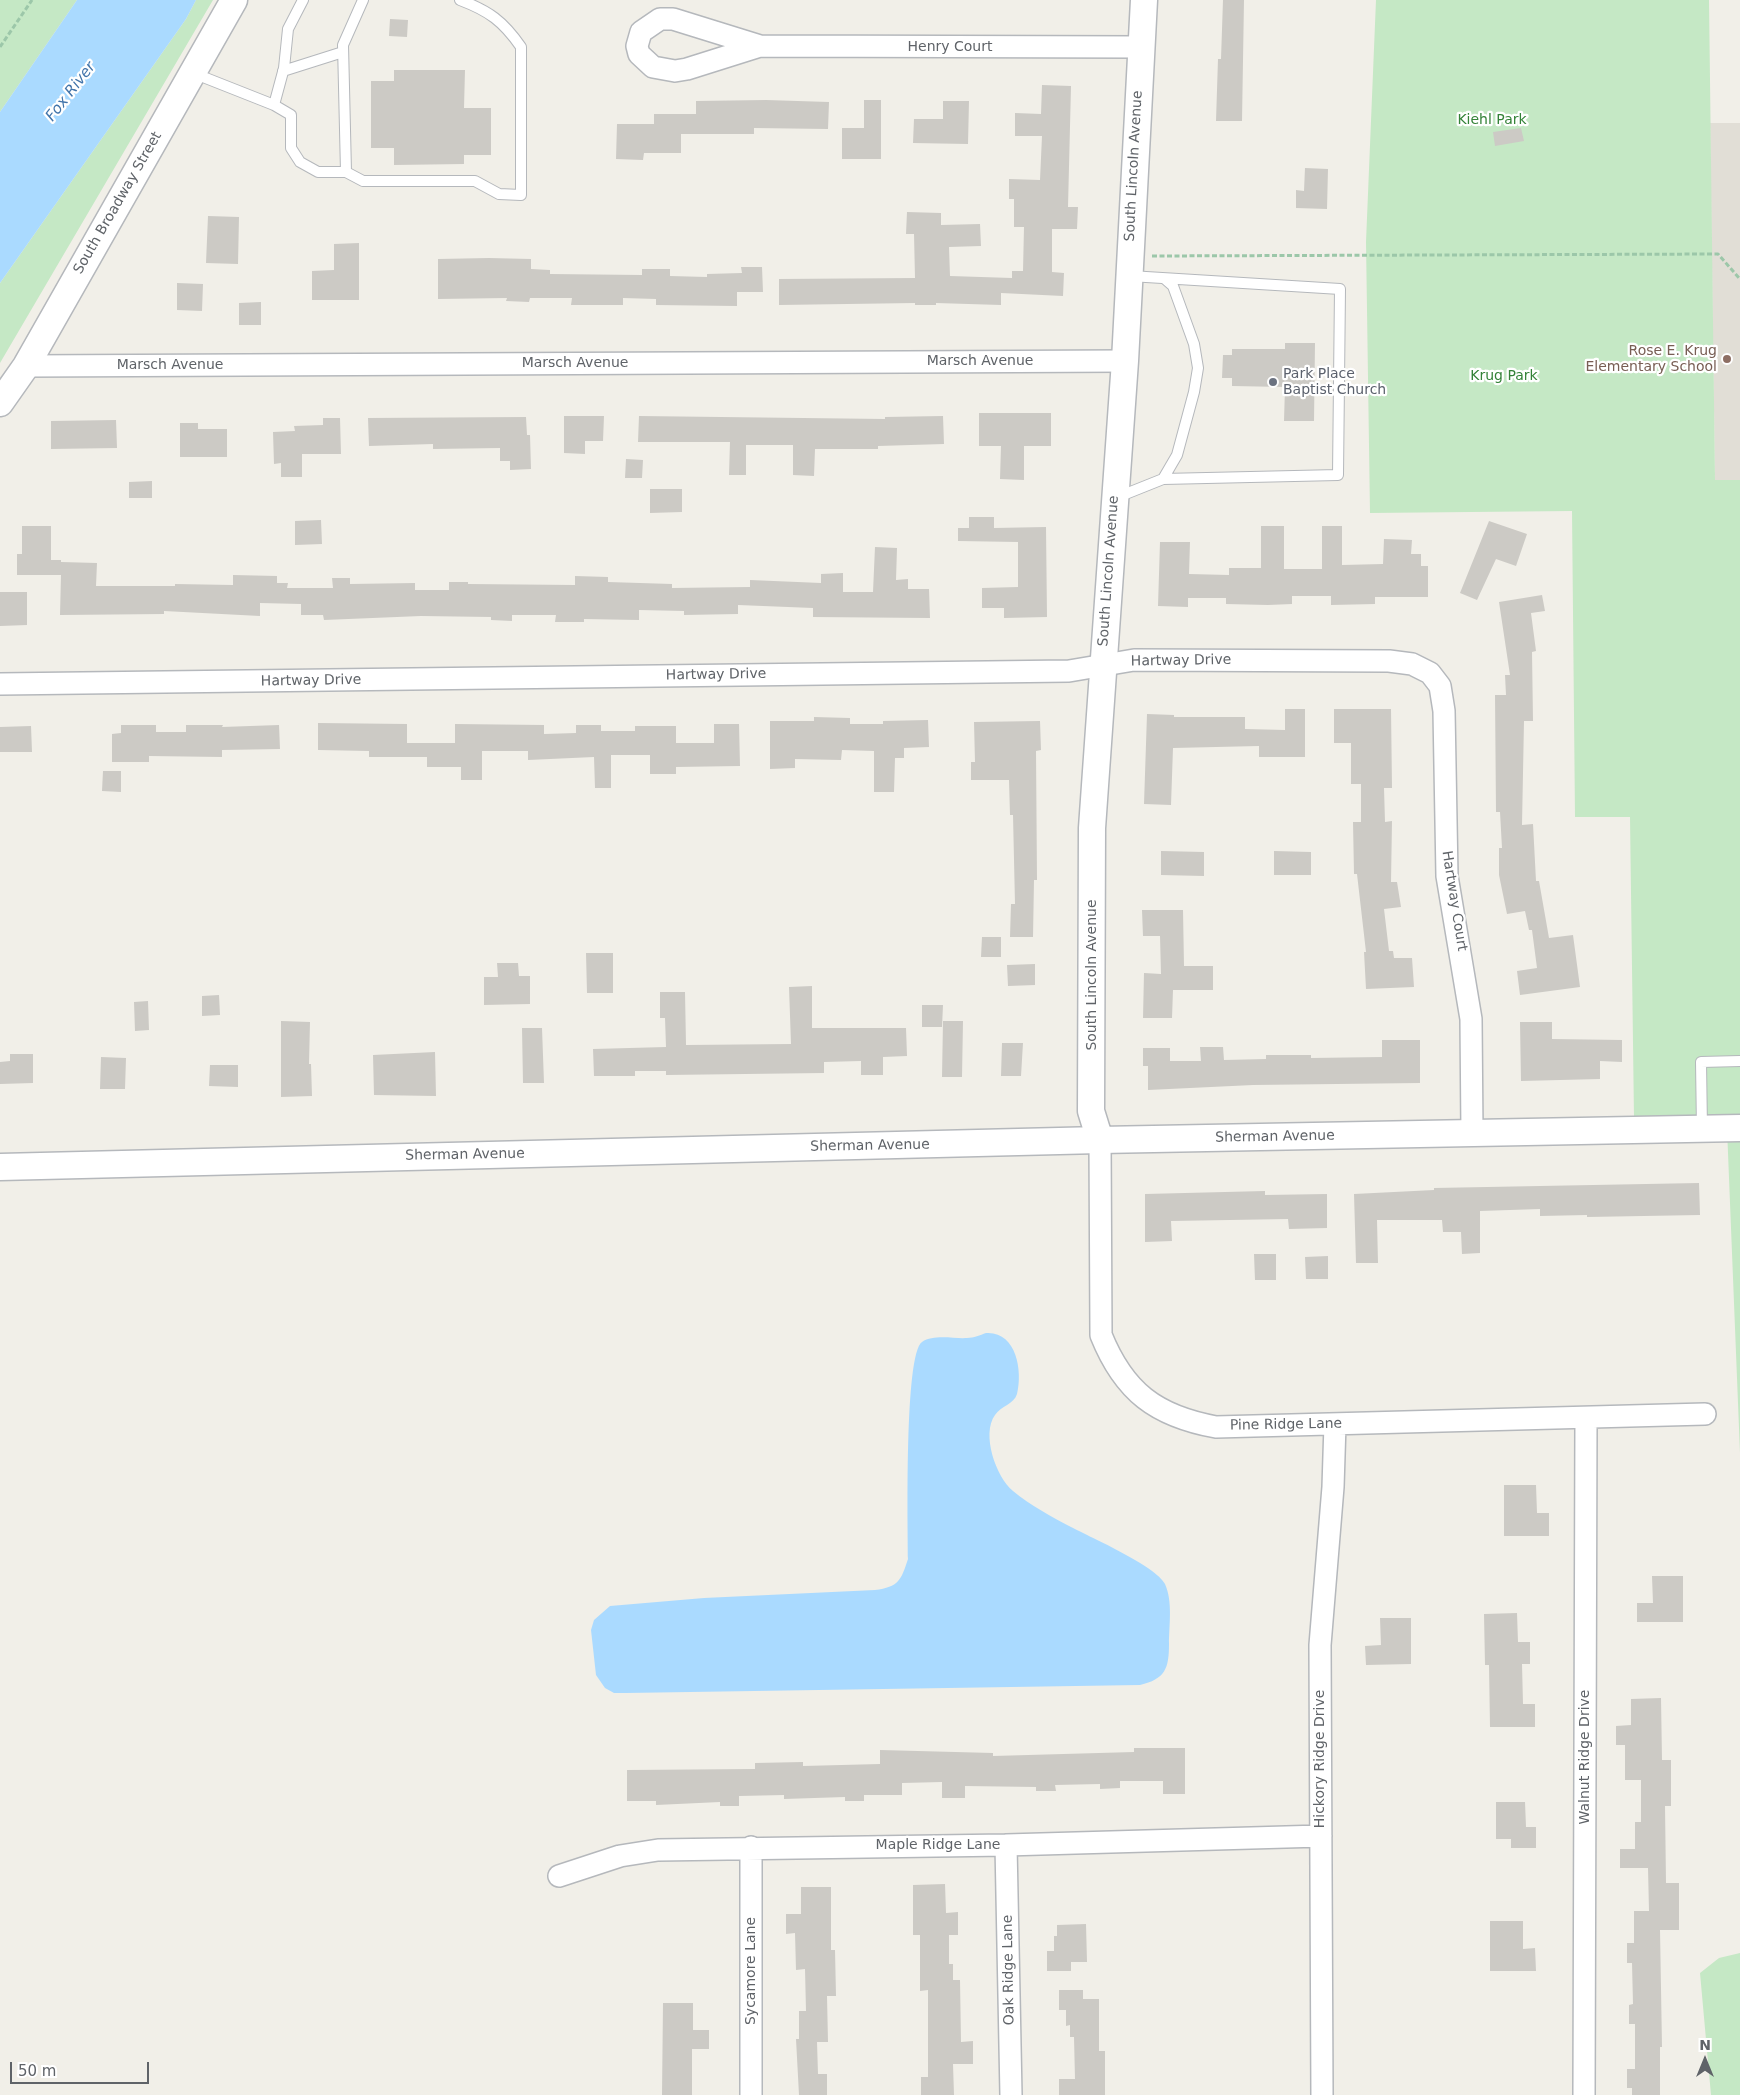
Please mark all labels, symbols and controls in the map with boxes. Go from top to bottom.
street label: Henry Court [908,39,992,55]
water label: Fox River [42,59,100,125]
street label: South Lincoln Avenue [1122,90,1146,242]
park label: Kiehl Park [1457,112,1527,128]
street label: South Broadway Street [70,129,166,277]
place label: Rose E. Krug Elementary School [1585,343,1717,376]
street label: Marsch Avenue [927,353,1033,369]
marker: Rose E. Krug Elementary School [1721,353,1733,365]
street label: Marsch Avenue [522,355,628,371]
street label: Marsch Avenue [117,357,223,373]
place label: Park Place Baptist Church [1283,366,1386,398]
park label: Krug Park [1470,368,1538,384]
marker: Park Place Baptist Church [1267,376,1279,388]
street label: South Lincoln Avenue [1095,495,1123,647]
street label: Hartway Drive [1131,652,1231,670]
street label: Hartway Drive [666,666,766,684]
street label: Hartway Drive [261,672,361,690]
street label: Hartway Court [1438,850,1470,952]
street label: South Lincoln Avenue [1084,899,1100,1051]
street label: Sherman Avenue [1215,1128,1335,1146]
street label: Sherman Avenue [810,1137,930,1155]
street label: Sherman Avenue [405,1146,525,1164]
street label: Pine Ridge Lane [1230,1416,1342,1434]
street label: Hickory Ridge Drive [1312,1690,1328,1828]
street label: Walnut Ridge Drive [1577,1690,1593,1824]
street label: Maple Ridge Lane [876,1837,1000,1853]
street label: Oak Ridge Lane [1000,1915,1018,2025]
street label: Sycamore Lane [743,1917,759,2025]
north arrow [1680,2035,1730,2085]
text: N [1699,2037,1711,2053]
scale bar [12,2052,151,2084]
text: 50 m [18,2062,56,2080]

